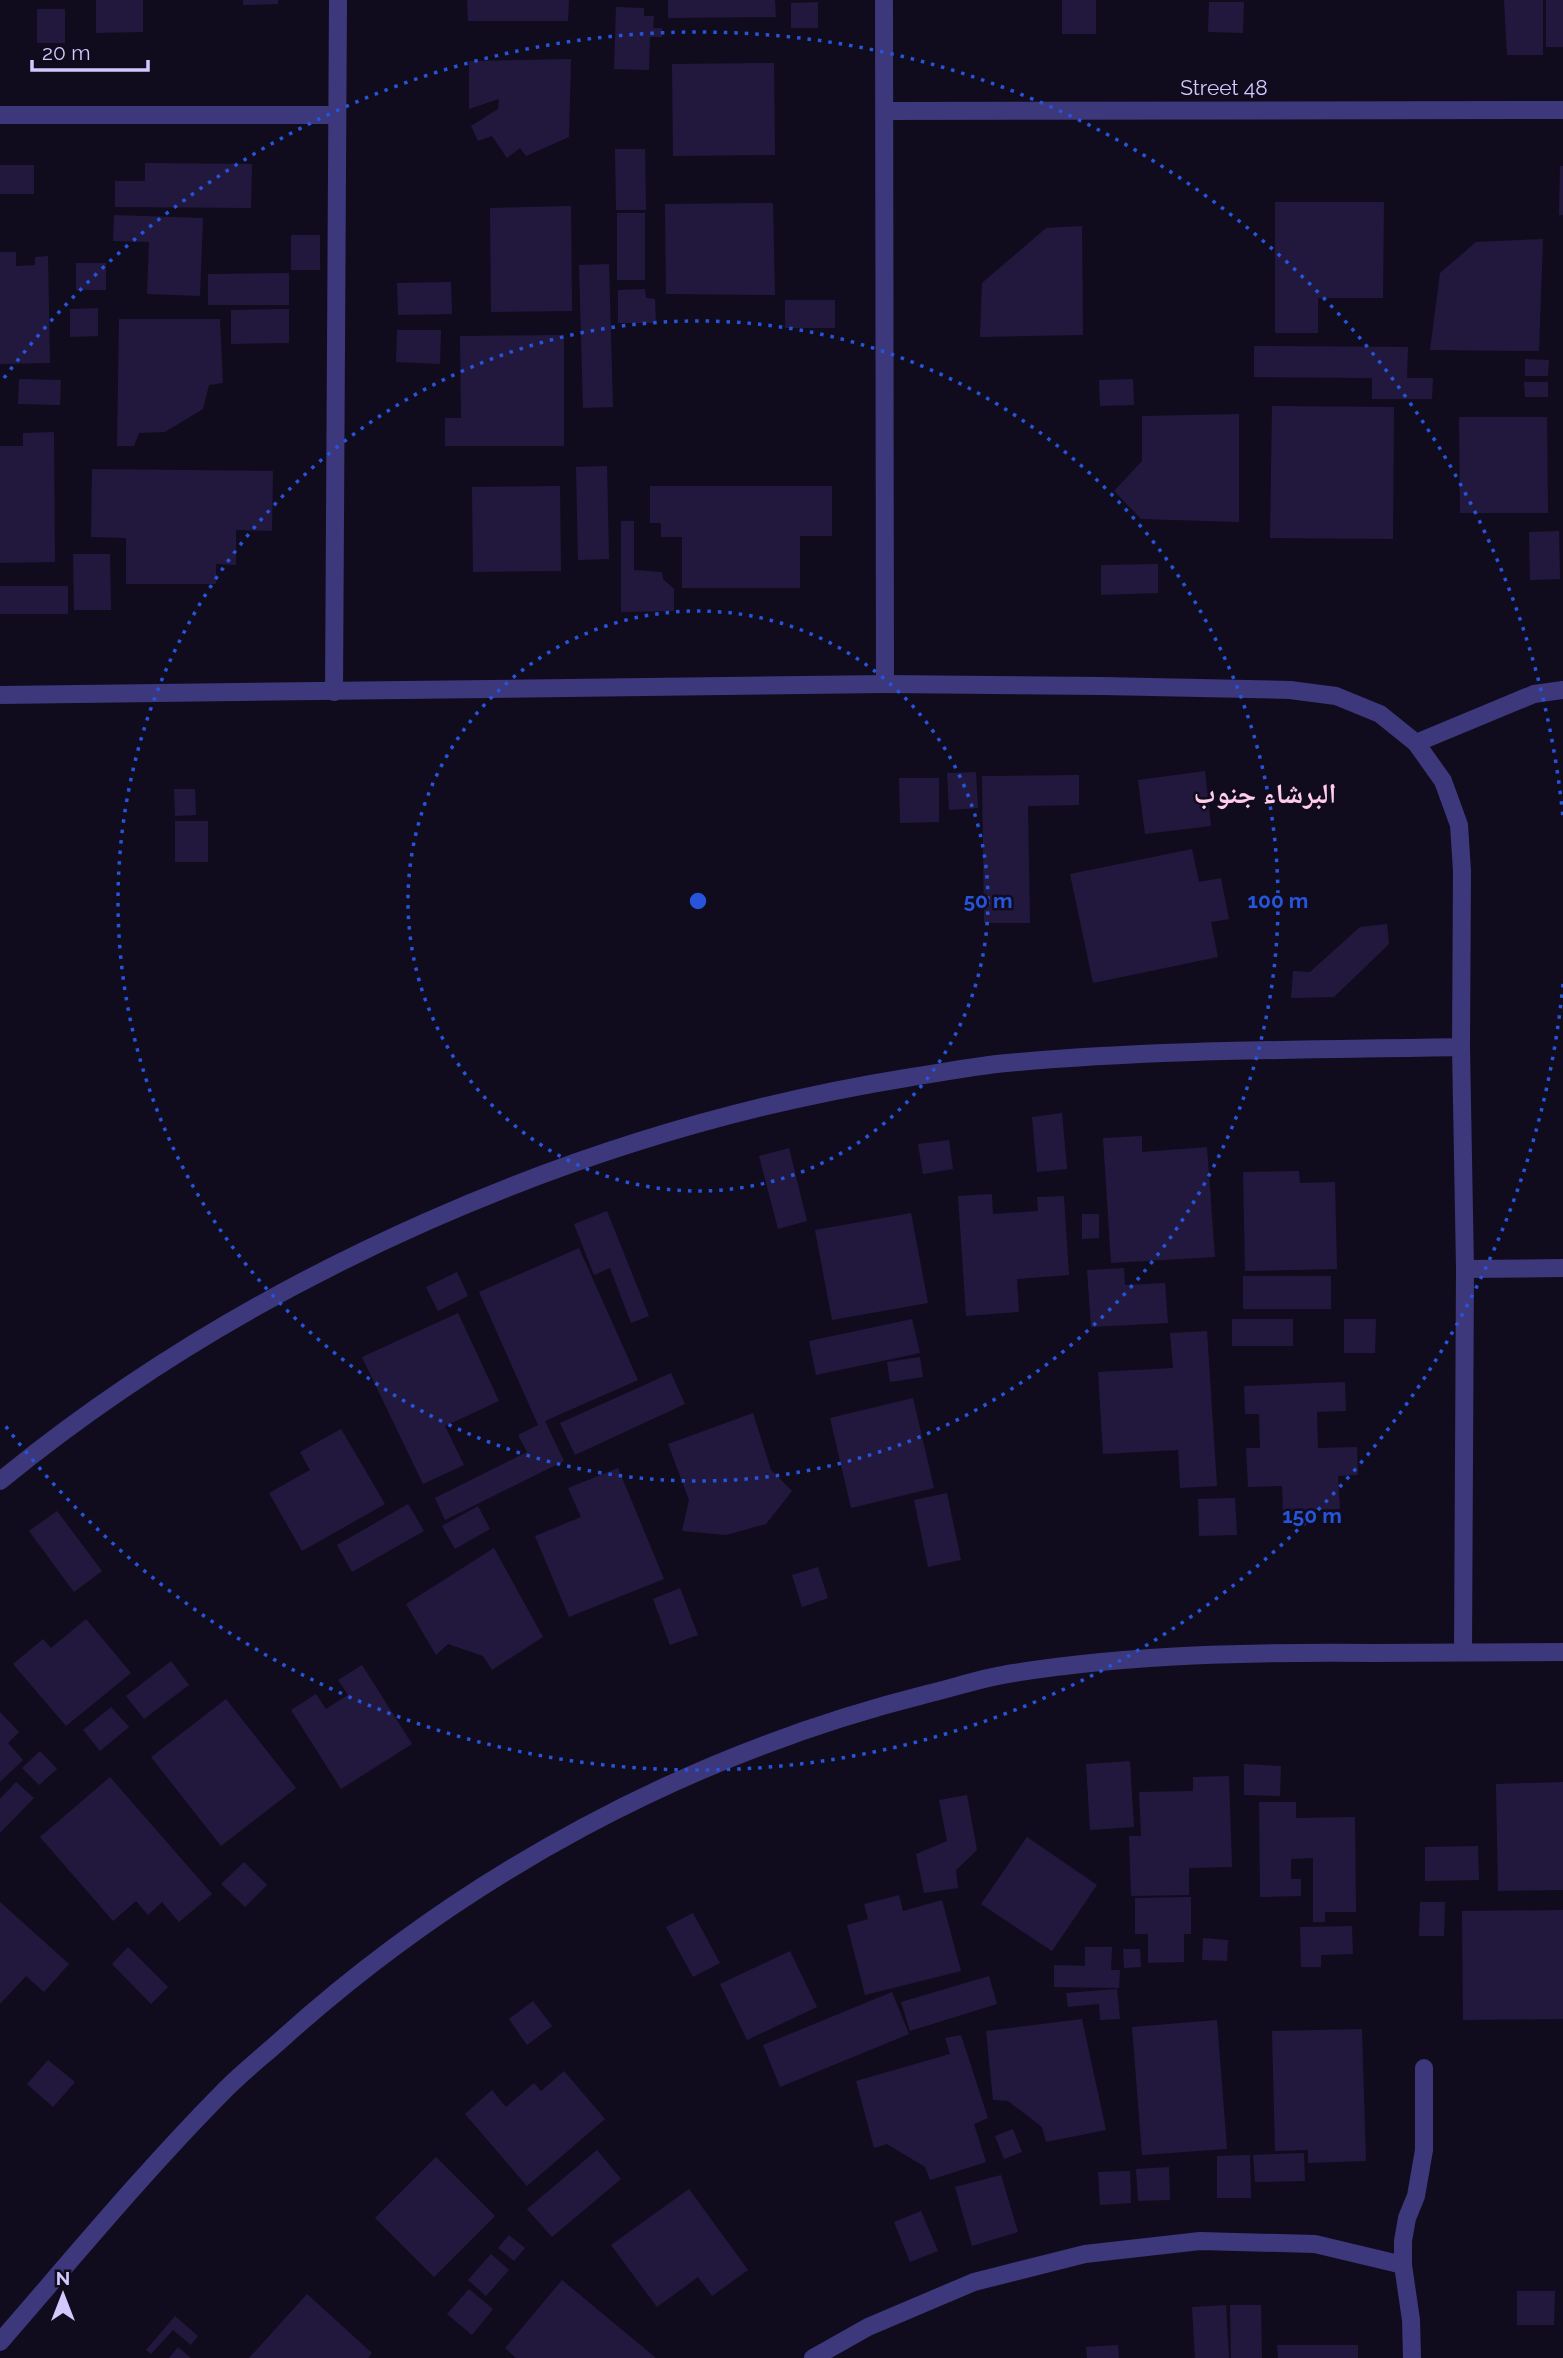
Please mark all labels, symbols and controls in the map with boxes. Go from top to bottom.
scale bar [32,28,147,72]
text: 20 m [42,40,90,65]
street label: Street 48 [1180,75,1268,100]
district label: البرشاء جنوب [1194,777,1336,810]
text: 50 m [963,888,1013,913]
text: 100 m [1248,888,1308,913]
centre of rings [686,889,710,913]
text: 150 m [1282,1503,1342,1528]
north arrow [28,2260,98,2330]
text: N [56,2267,70,2289]

